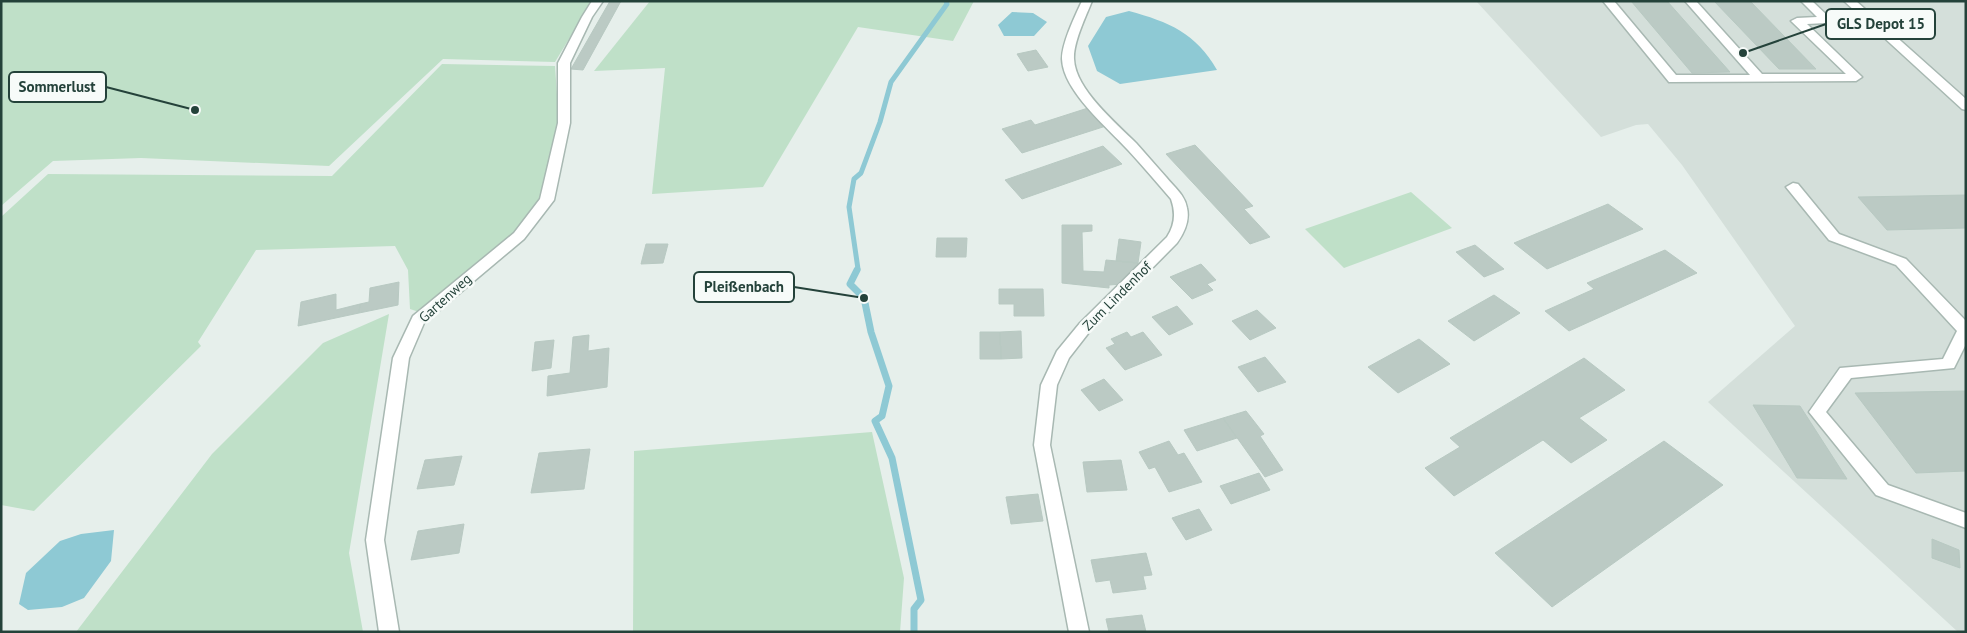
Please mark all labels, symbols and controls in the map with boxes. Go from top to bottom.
callout: GLS Depot 15 [1826,9,1935,39]
text: GLS Depot 15 [1837,14,1925,33]
callout: Sommerlust [9,72,106,102]
text: Sommerlust [18,77,96,96]
street label: Zum Lindenhof [1079,257,1156,334]
street label: Gartenweg [415,270,475,326]
callout: Pleißenbach [694,272,794,302]
text: Pleißenbach [704,277,784,296]

